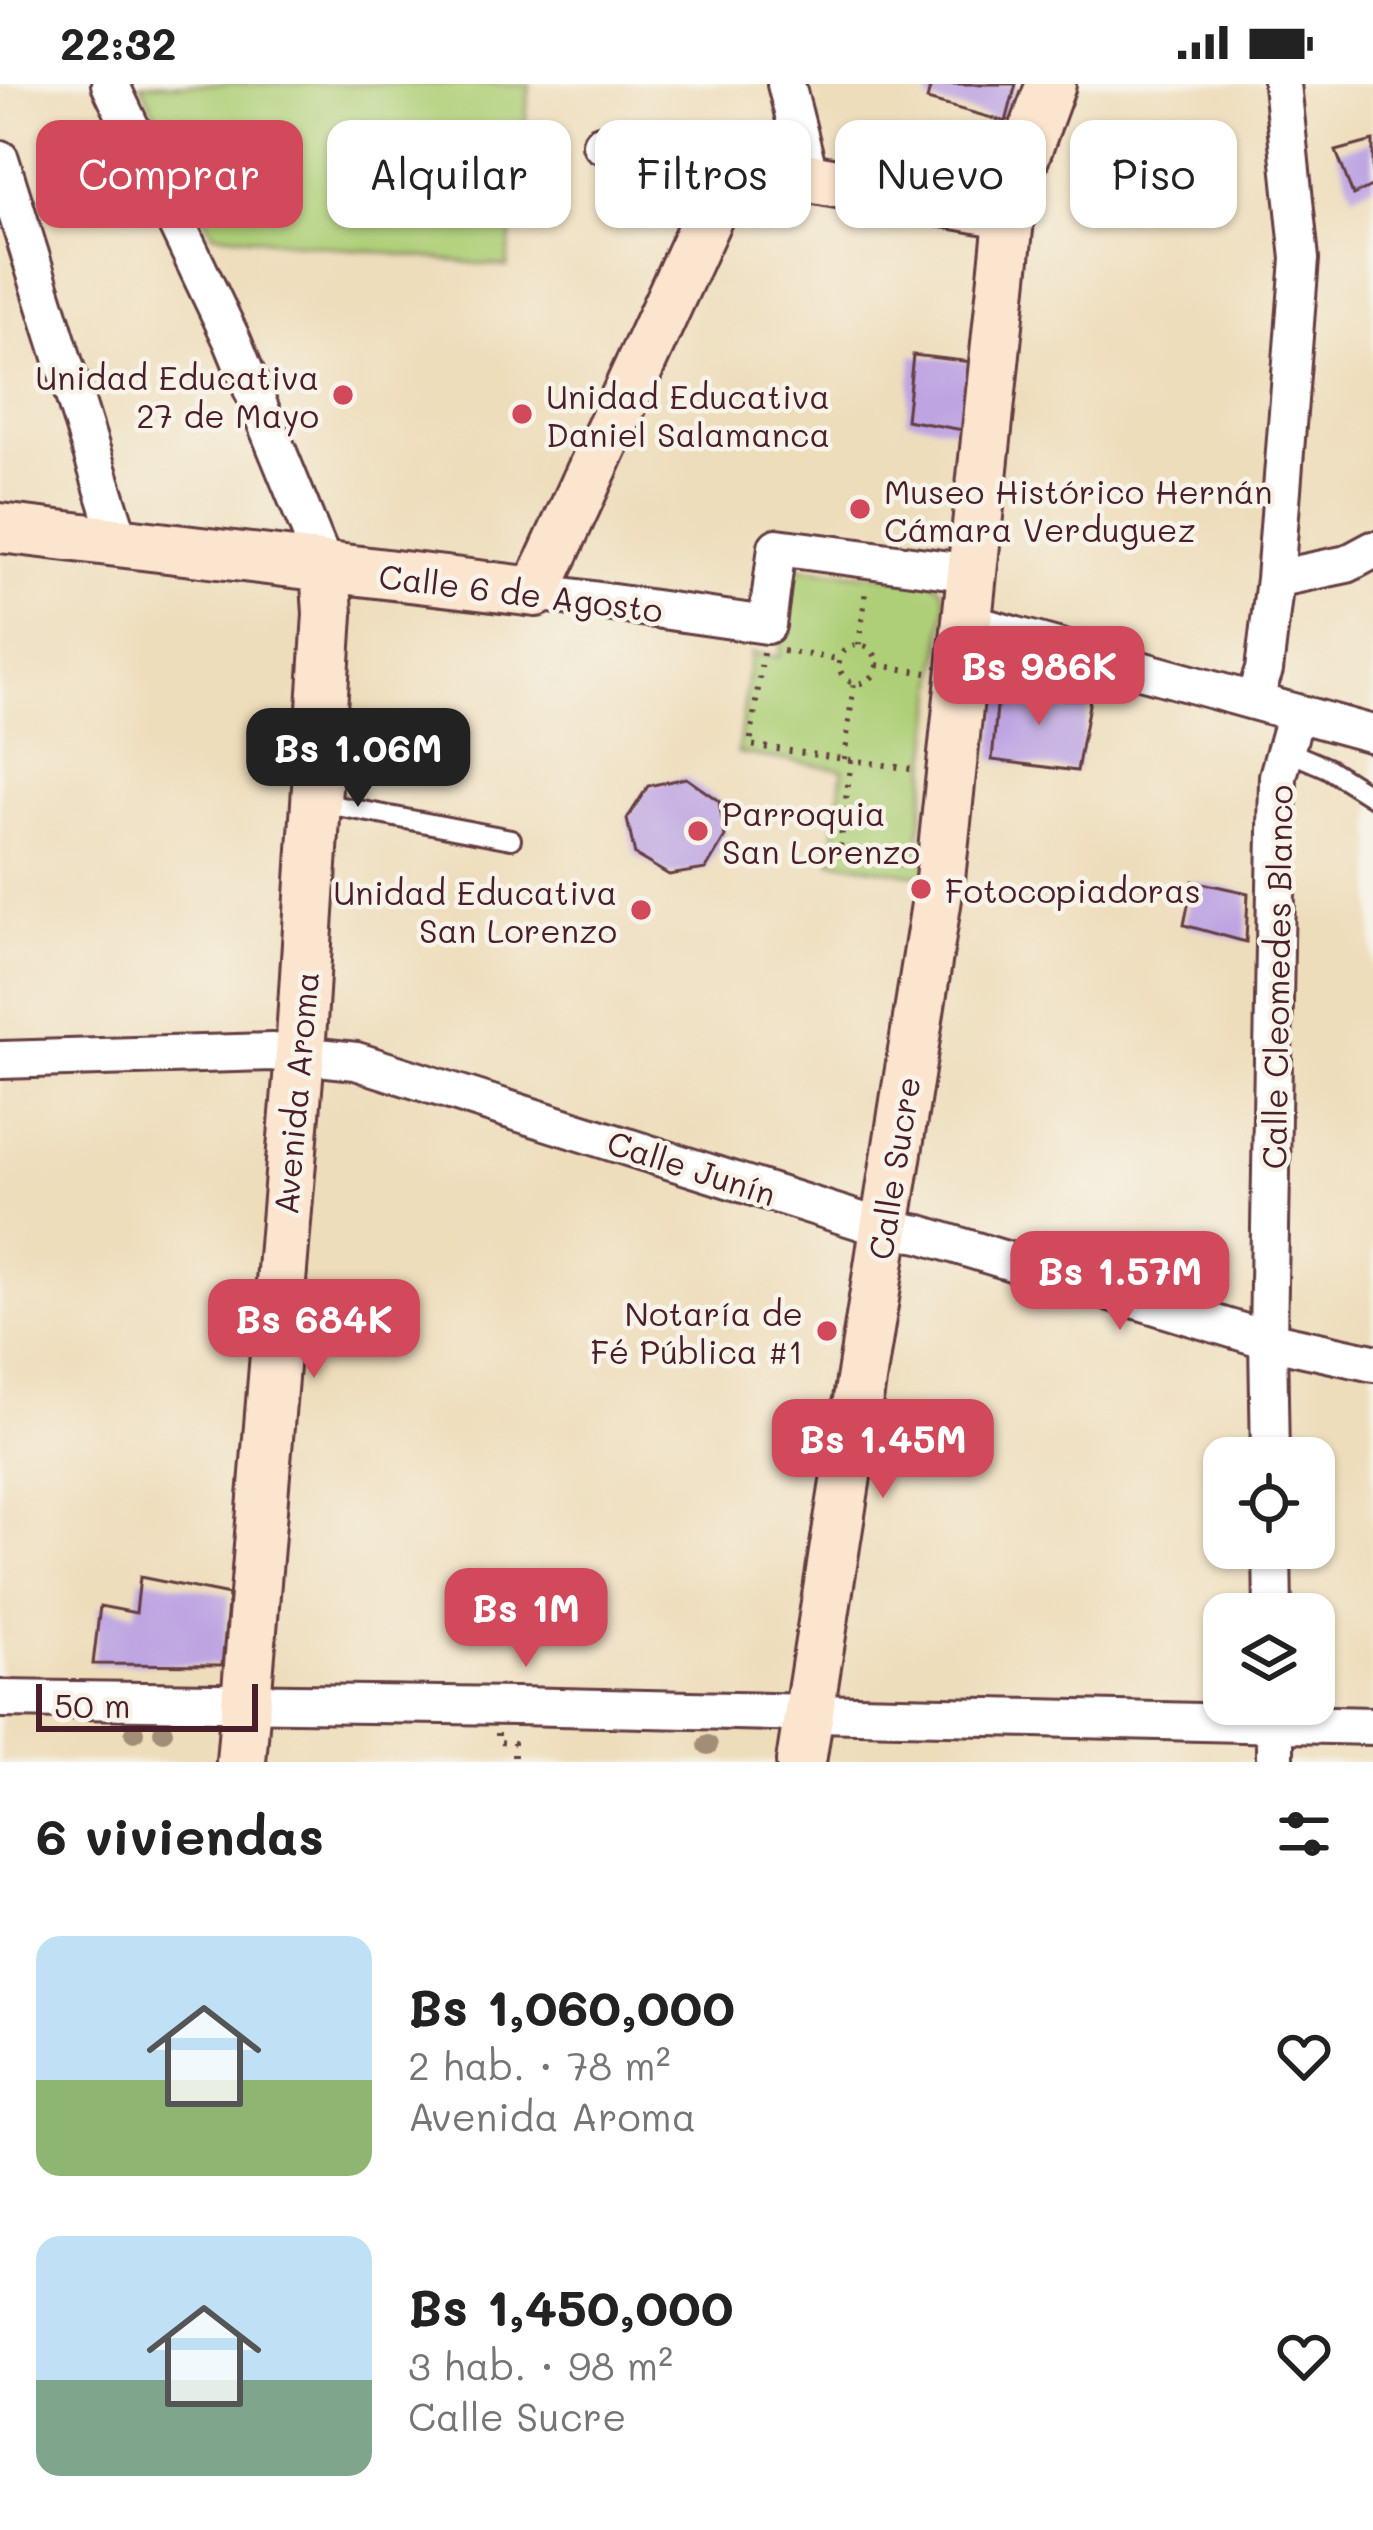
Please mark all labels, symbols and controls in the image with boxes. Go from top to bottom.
text: 22:32 [60,13,177,71]
chip: Comprar [36,120,303,228]
chip: Alquilar [327,120,571,228]
chip: Filtros [595,120,811,228]
chip: Nuevo [835,120,1046,228]
chip: Piso [1070,120,1237,228]
place label: Unidad Educativa 27 de Mayo [35,355,319,437]
place label: Unidad Educativa Daniel Salamanca [546,374,830,455]
marker: Unidad Educativa 27 de Mayo [330,382,356,408]
marker: Unidad Educativa Daniel Salamanca [509,401,535,427]
place label: Museo Histórico Hernán Cámara Verduguez [884,469,1273,550]
marker: Museo Histórico Hernán Cámara Verduguez [847,496,873,522]
street label: Calle 6 de Agosto [377,553,665,631]
pin: Bs 986K [928,626,1150,728]
text: Bs 986K [961,639,1117,690]
pin: Bs 1.06M [234,708,482,810]
text: Bs 1.06M [273,721,443,772]
street label: Calle Cleomedes Blanco [1251,784,1301,1170]
place label: Parroquia San Lorenzo [722,791,920,872]
marker: Parroquia San Lorenzo [685,818,711,844]
place label: Fotocopiadoras [945,868,1201,911]
place label: Unidad Educativa San Lorenzo [333,870,617,951]
marker: Fotocopiadoras [908,876,934,902]
marker: Unidad Educativa San Lorenzo [628,897,654,923]
street label: Avenida Aroma [263,970,327,1216]
street label: Calle Sucre [857,1073,929,1263]
street label: Calle Junín [602,1120,782,1214]
pin: Bs 1.57M [996,1231,1244,1333]
text: Bs 1.57M [1037,1244,1203,1295]
pin: Bs 684K [203,1279,425,1381]
place label: Notaría de Fé Pública #1 [590,1291,803,1372]
text: Bs 684K [235,1292,393,1343]
marker: Notaría de Fé Pública #1 [814,1318,840,1344]
pin: Bs 1.45M [759,1399,1007,1501]
text: Bs 1.45M [799,1412,967,1463]
map controls [1203,1437,1335,1725]
button: locate [1203,1437,1335,1569]
pin: Bs 1M [442,1568,610,1670]
text: Bs 1M [472,1581,580,1632]
button: layers [1203,1593,1335,1725]
scale bar [36,1678,258,1731]
text: 50 m [54,1683,130,1726]
text: 6 viviendas [36,1801,324,1868]
icon: filters [1271,1801,1337,1867]
text: Bs 1,060,000 [408,1972,735,2039]
icon: home [132,1984,276,2128]
icon: heart [1271,2023,1337,2089]
text: 2 hab. · 78 m² [408,2039,670,2090]
text: Avenida Aroma [408,2090,696,2141]
text: Bs 1,450,000 [408,2272,734,2339]
icon: home [132,2284,276,2428]
icon: heart [1271,2323,1337,2389]
text: 3 hab. · 98 m² [408,2339,673,2390]
text: Calle Sucre [408,2390,626,2441]

